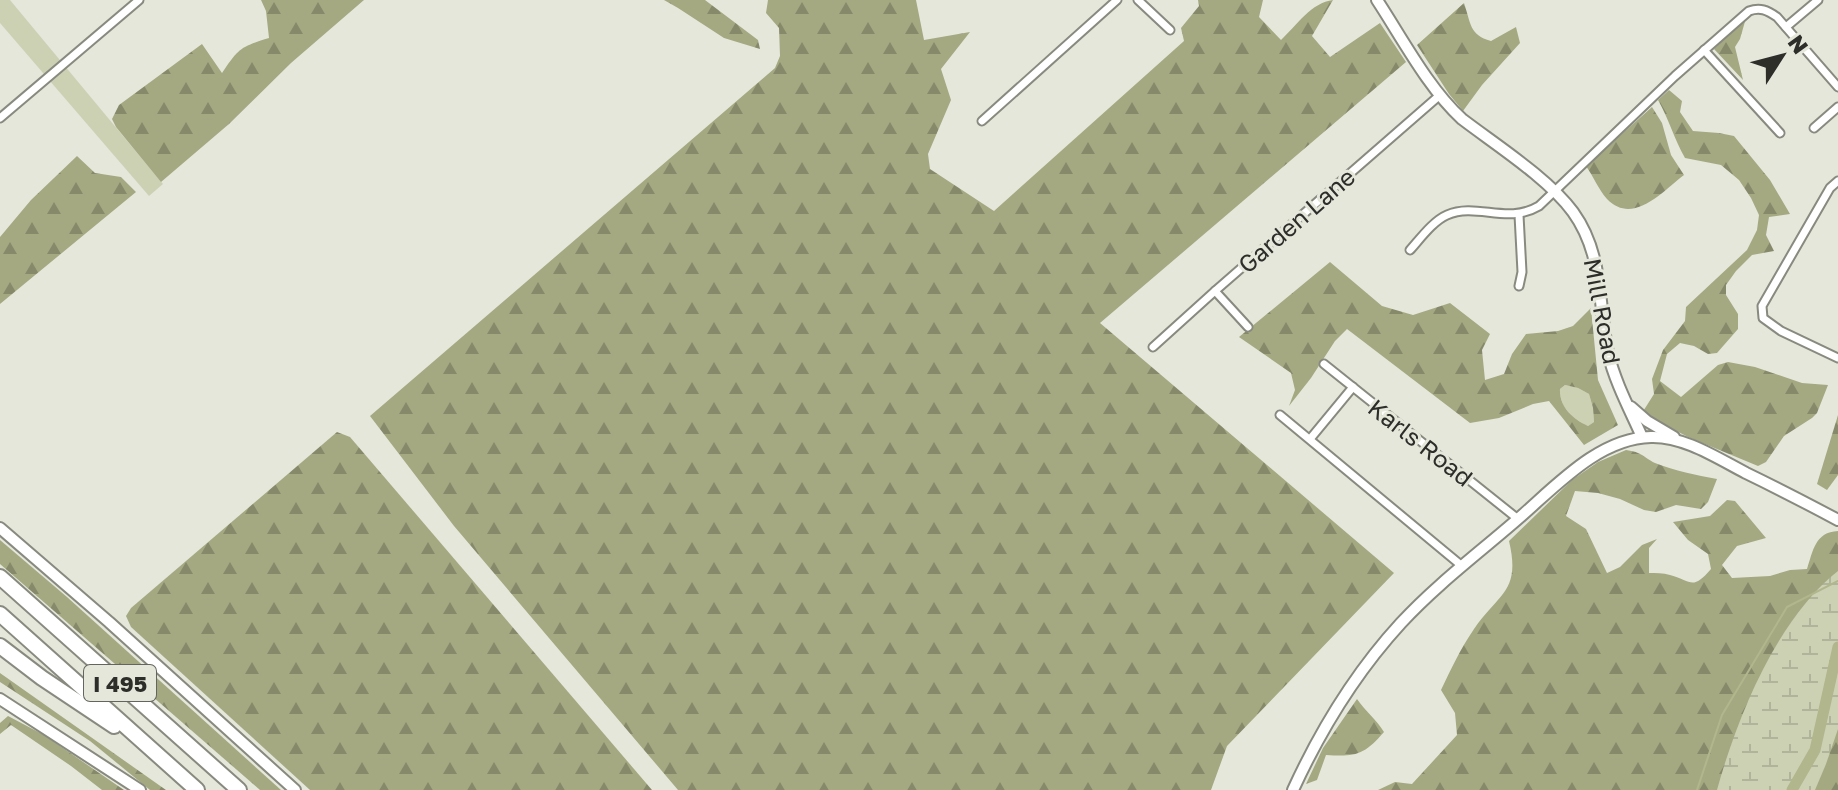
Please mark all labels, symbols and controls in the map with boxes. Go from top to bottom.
north arrow [1742,16,1822,96]
text: N [1783,29,1814,59]
street label: Garden Lane [1232,161,1360,279]
street label: Mill Road [1579,256,1627,366]
street label: Karls Road [1363,392,1479,492]
road number: I 495 [84,665,156,701]

